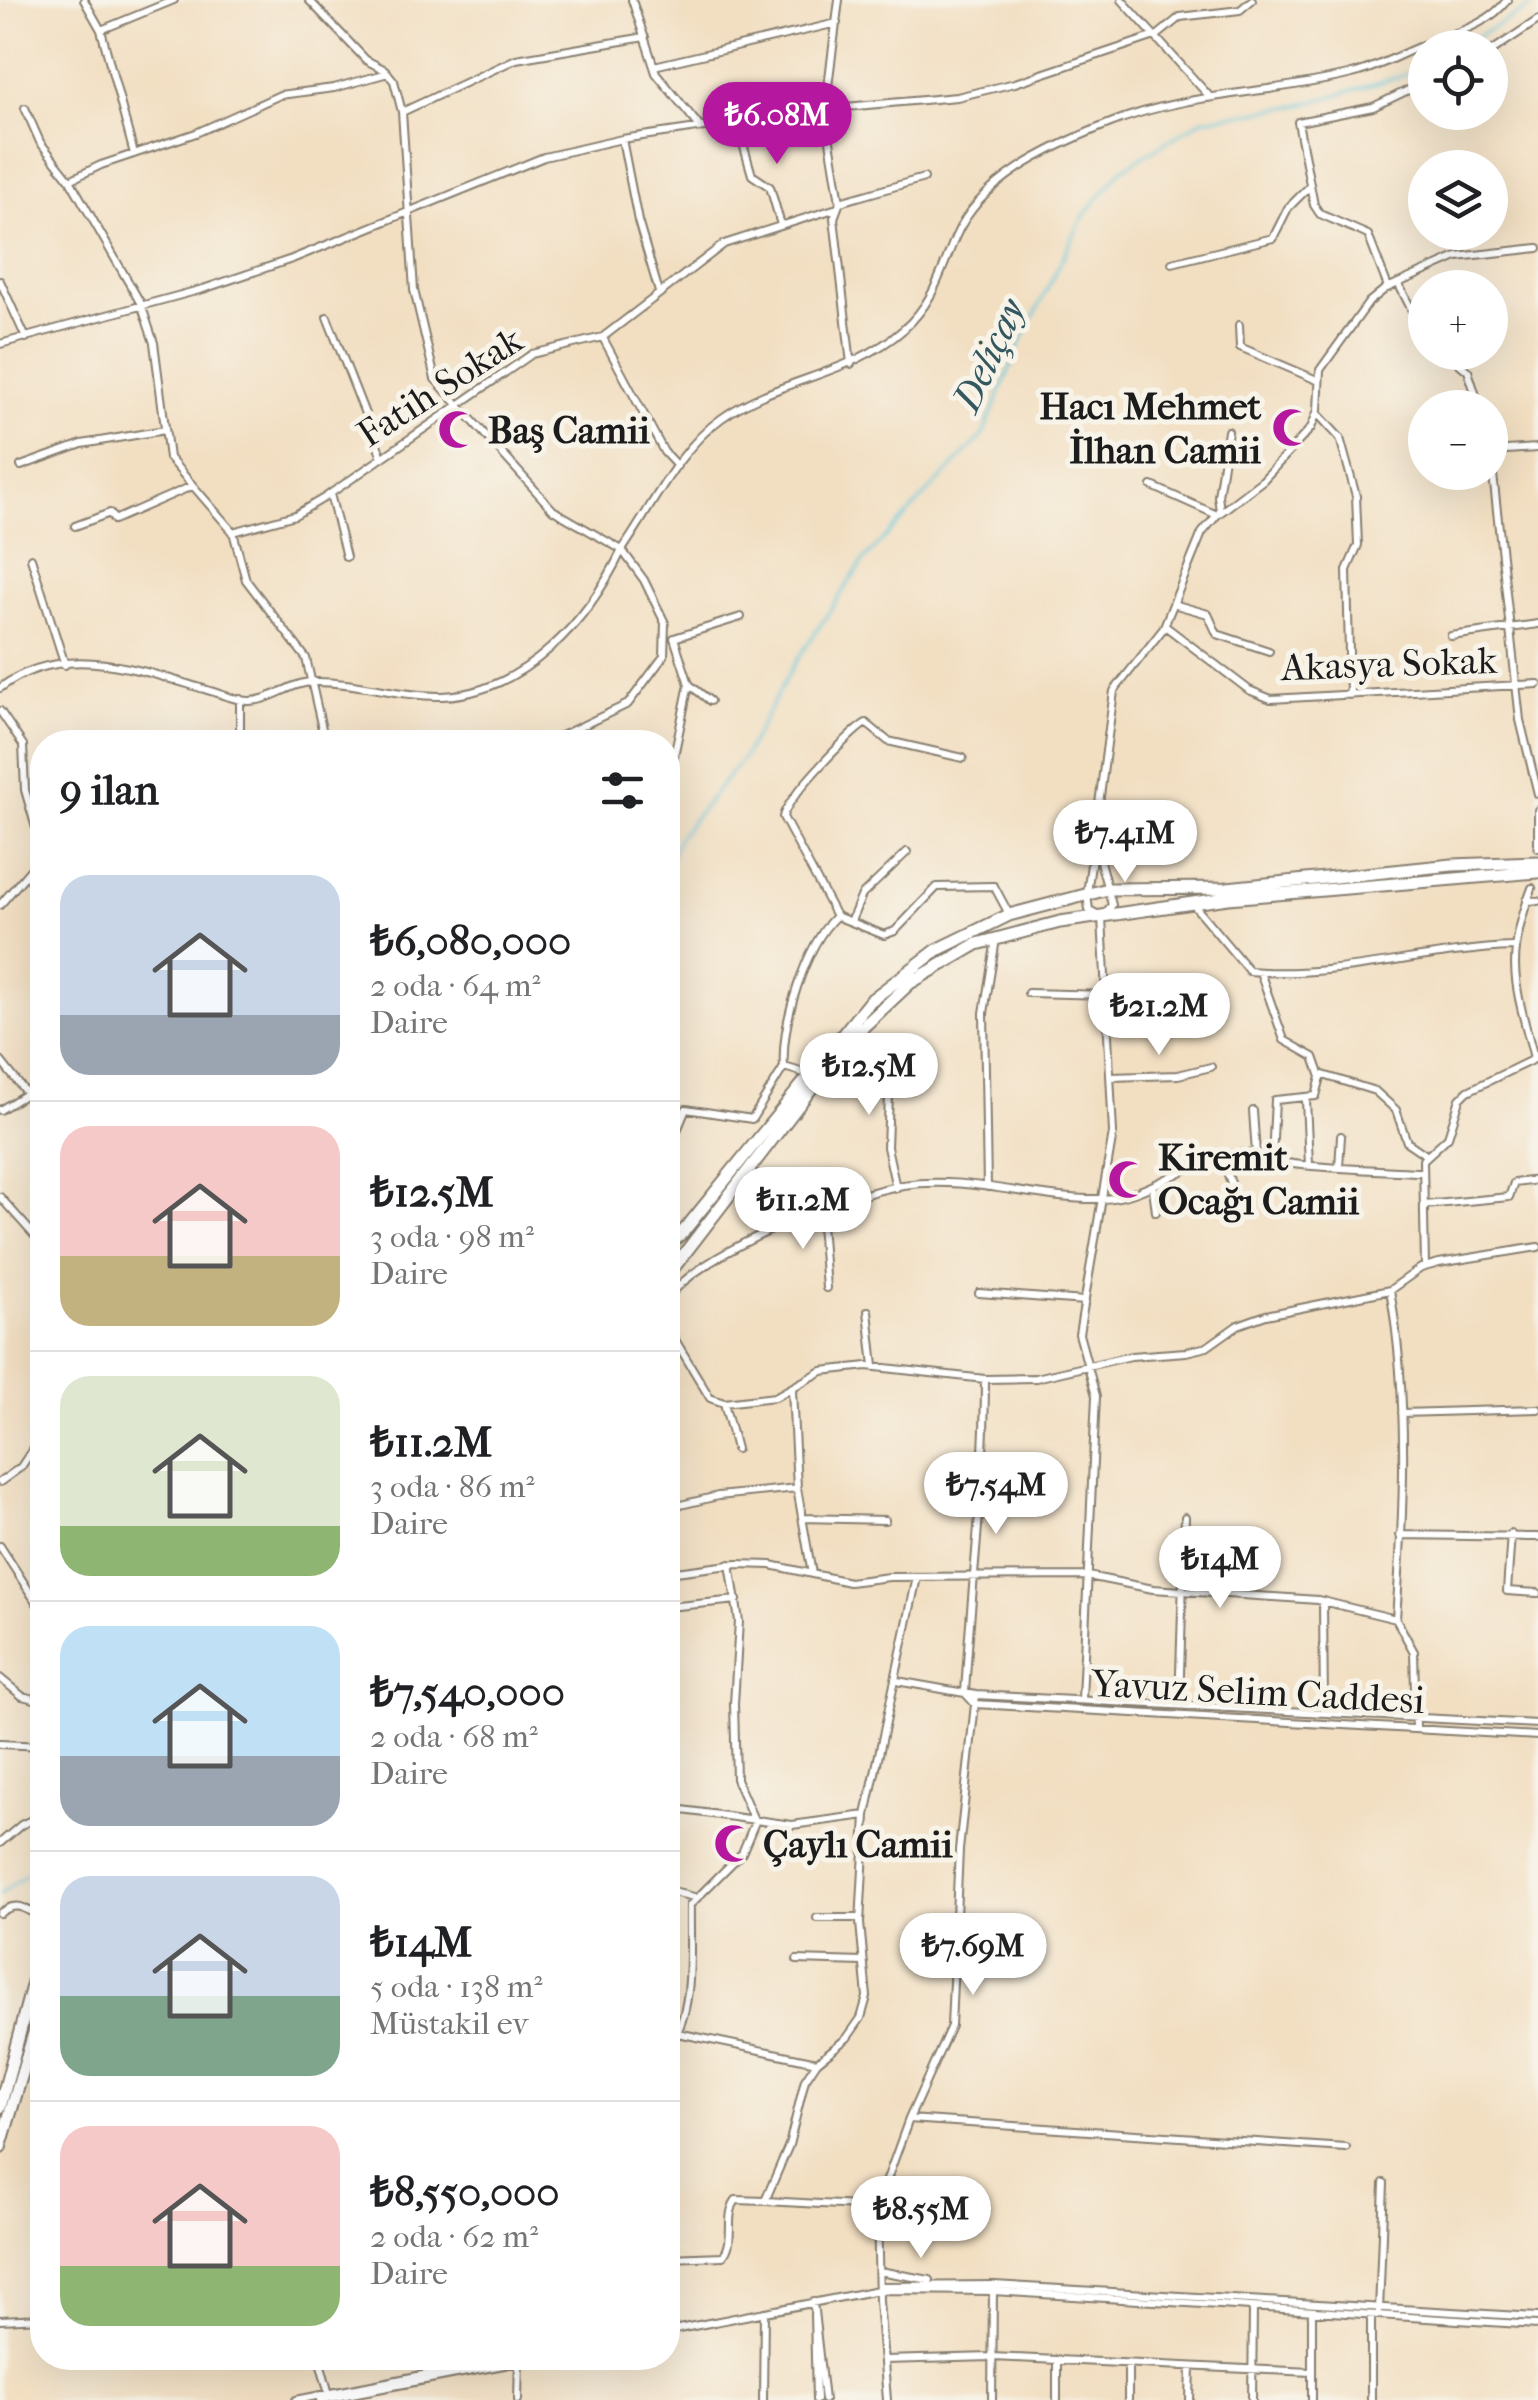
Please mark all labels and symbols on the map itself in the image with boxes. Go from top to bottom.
pin: ₺6.08M [696,82,858,167]
water label: Deliçay [942,290,1036,421]
street label: Fatih Sokak [349,317,531,457]
place label: Hacı Mehmet İlhan Camii [1039,384,1262,473]
mosque icon: Hacı Mehmet İlhan Camii [1270,407,1312,449]
place label: Baş Camii [488,408,650,453]
mosque icon: Baş Camii [437,409,479,451]
street label: Akasya Sokak [1278,638,1498,690]
pin: ₺7.41M [1044,800,1206,885]
pin: ₺21.2M [1078,973,1240,1058]
pin: ₺12.5M [788,1033,950,1118]
place label: Kiremit Ocağı Camii [1158,1135,1360,1224]
mosque icon: Kiremit Ocağı Camii [1107,1158,1149,1200]
pin: ₺11.2M [722,1167,884,1252]
pin: ₺7.54M [915,1452,1077,1537]
pin: ₺14M [1161,1526,1279,1611]
street label: Yavuz Selim Caddesi [1089,1661,1426,1723]
place label: Çaylı Camii [763,1822,953,1867]
mosque icon: Çaylı Camii [712,1823,754,1865]
pin: ₺7.69M [892,1913,1054,1998]
pin: ₺8.55M [840,2176,1002,2261]

